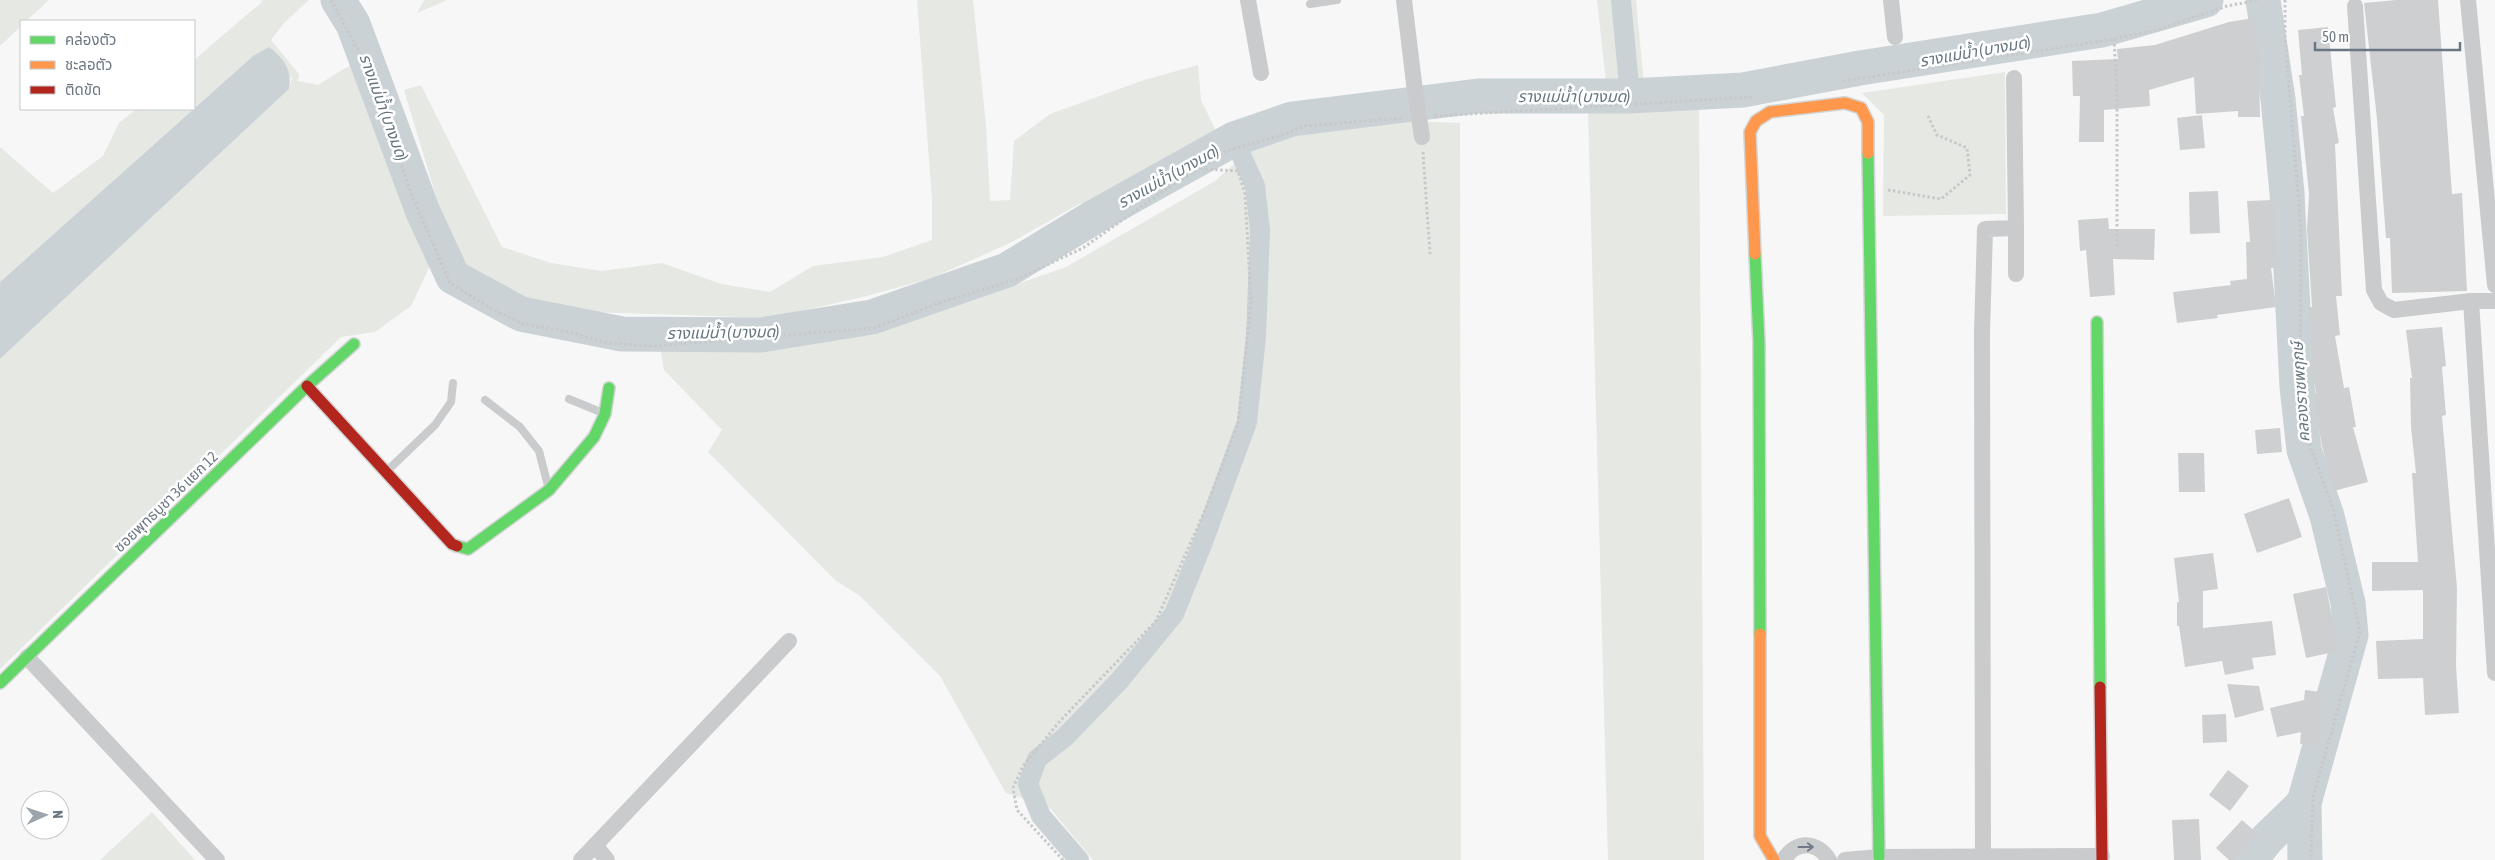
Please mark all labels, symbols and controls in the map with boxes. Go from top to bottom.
legend [20,20,195,110]
scale bar [2315,20,2460,52]
text: 50 m [2322,28,2349,45]
water label: รางแม่น้ำ (บางมด) [1918,30,2032,71]
text: คล่องตัว [65,31,116,48]
water label: รางแม่น้ำ (บางมด) [355,50,414,163]
text: ชะลอตัว [65,56,112,73]
text: ติดขัด [65,81,101,98]
water label: รางแม่น้ำ (บางมด) [1518,85,1630,106]
water label: รางแม่น้ำ (บางมด) [1114,139,1222,212]
water label: รางแม่น้ำ (บางมด) [667,320,780,343]
water label: คลองราชพฤกษ์ [2287,338,2313,443]
street label: ซอยพุทธบูชา 36 แยก 12 [110,448,222,556]
north arrow [20,790,70,840]
text: N [50,810,66,819]
one-way arrow [1798,842,1814,852]

